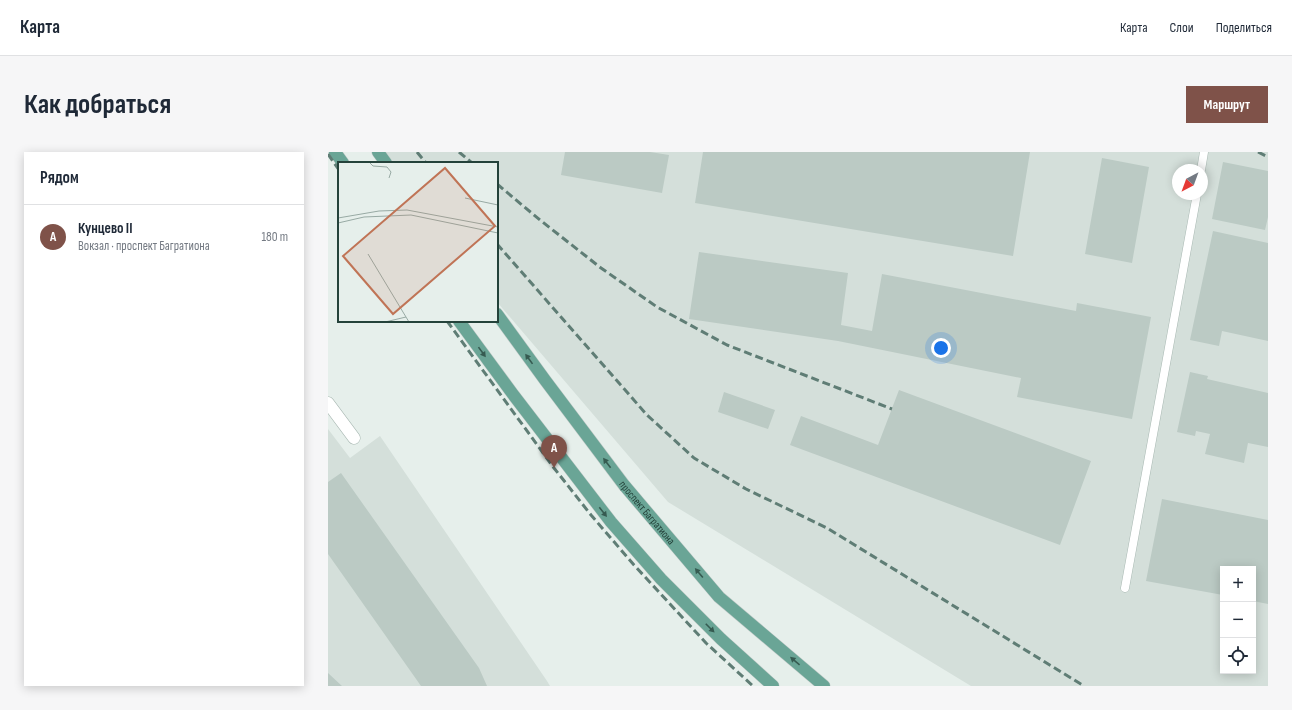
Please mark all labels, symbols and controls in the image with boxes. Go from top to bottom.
text: Карта [20,16,60,39]
text: Карта [1120,19,1148,36]
text: Слои [1170,19,1194,36]
text: Поделиться [1216,19,1272,36]
button: Маршрут [1186,86,1268,123]
text: Как добраться [24,88,171,121]
inset map [338,162,498,322]
north arrow [1172,164,1208,200]
text: Рядом [40,168,79,188]
text: Кунцево II [78,219,133,238]
text: A [50,229,56,245]
text: 180 m [262,229,288,245]
text: Вокзал · проспект Багратиона [78,238,210,254]
your location [931,338,951,358]
one-way arrow [478,347,486,358]
one-way arrow [525,353,533,364]
pin: A [541,435,567,468]
one-way arrow [603,457,611,468]
street label: проспект Багратиона [616,478,678,547]
one-way arrow [599,506,607,517]
map controls [1220,566,1256,674]
button: + [1220,566,1256,602]
one-way arrow [694,568,703,579]
button: − [1220,602,1256,638]
one-way arrow [705,623,715,633]
button: locate [1220,638,1256,674]
one-way arrow [789,656,800,665]

